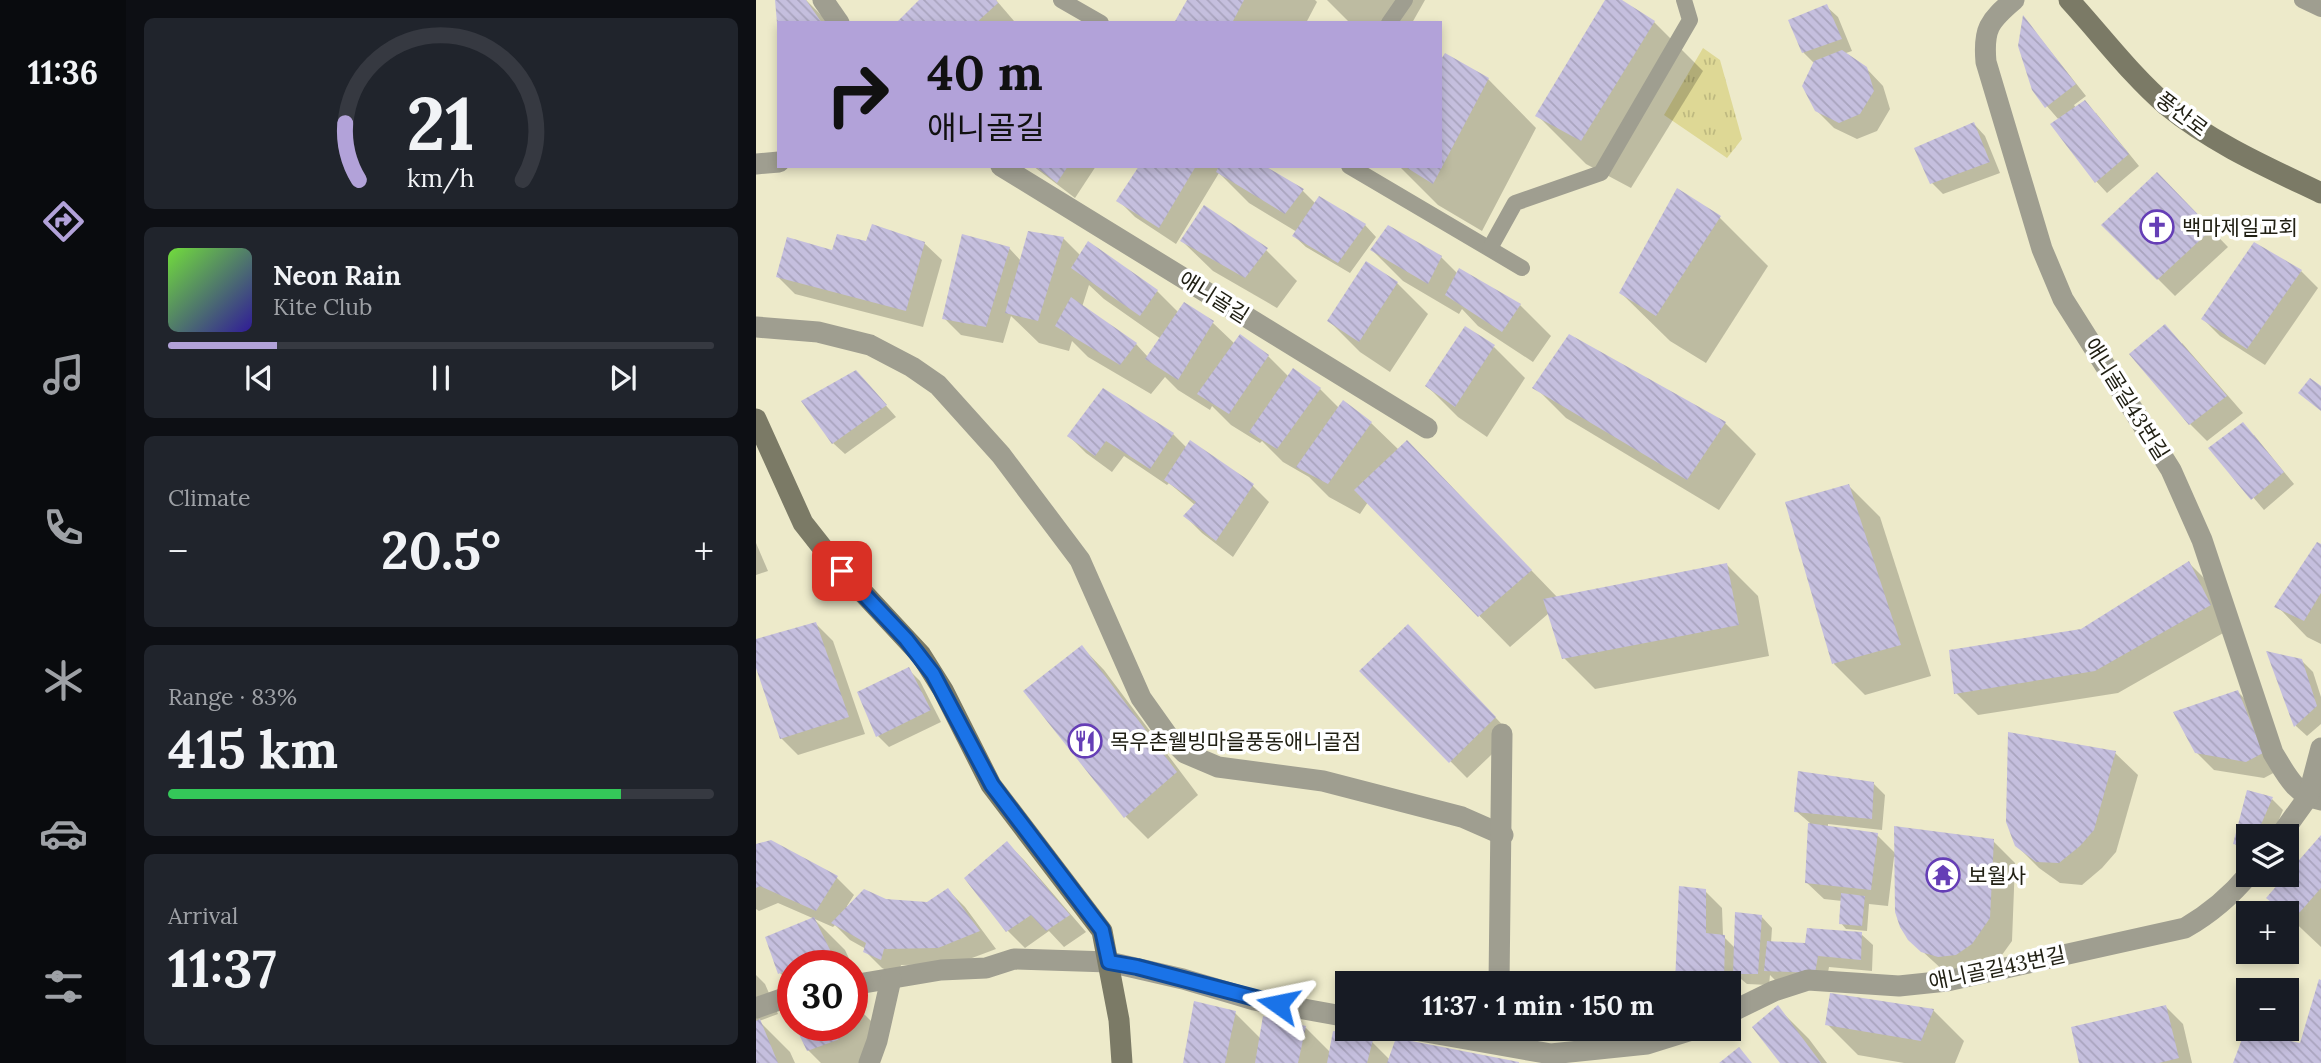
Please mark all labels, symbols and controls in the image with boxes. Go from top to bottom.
text: 40 m [927,41,1043,103]
icon: right [812,49,903,140]
text: 11:36 [28,52,98,93]
text: 21 [407,77,475,170]
street label: 풍산로 [2151,86,2213,142]
text: 애니골길 [927,107,1045,148]
text: km/h [407,161,475,193]
icon: directions [39,197,88,246]
church icon: 백마제일교회 [2138,208,2176,246]
place label: 백마제일교회 [2182,214,2298,241]
text: Neon Rain [273,259,401,292]
street label: 애니골길 [1174,265,1254,329]
text: Kite Club [273,292,372,321]
street label: 애니골길43번길 [2079,333,2175,465]
icon: music [39,350,88,399]
icon: previous [240,359,278,397]
icon: pause [422,359,460,397]
icon: next [604,359,642,397]
text: Climate [168,483,250,512]
icon: phone [39,503,88,552]
text: 20.5° [381,517,501,583]
text: − [168,527,188,575]
text: + [694,527,714,575]
pin [812,541,872,601]
icon: arrive [823,552,861,590]
icon: climate [39,656,88,705]
text: Range · 83% [168,682,297,711]
text: 415 km [168,716,338,782]
restaurant icon: 목우촌웰빙마을풍동애니골점 [1066,722,1104,760]
place label: 목우촌웰빙마을풍동애니골점 [1110,728,1361,755]
icon: car [39,809,88,858]
map controls [2236,824,2299,1041]
button: layers [2236,824,2299,887]
temple icon: 보월사 [1924,856,1962,894]
place label: 보월사 [1968,862,2026,889]
text: Arrival [168,901,238,930]
button: + [2236,901,2299,964]
text: 11:37 [168,935,277,1001]
street label: 애니골길43번길 [1926,940,2068,996]
speed limit sign: 30 [777,950,868,1041]
icon: filters [39,962,88,1011]
position arrow [1241,967,1315,1041]
button: − [2236,978,2299,1041]
text: 11:37 · 1 min · 150 m [1422,989,1654,1022]

